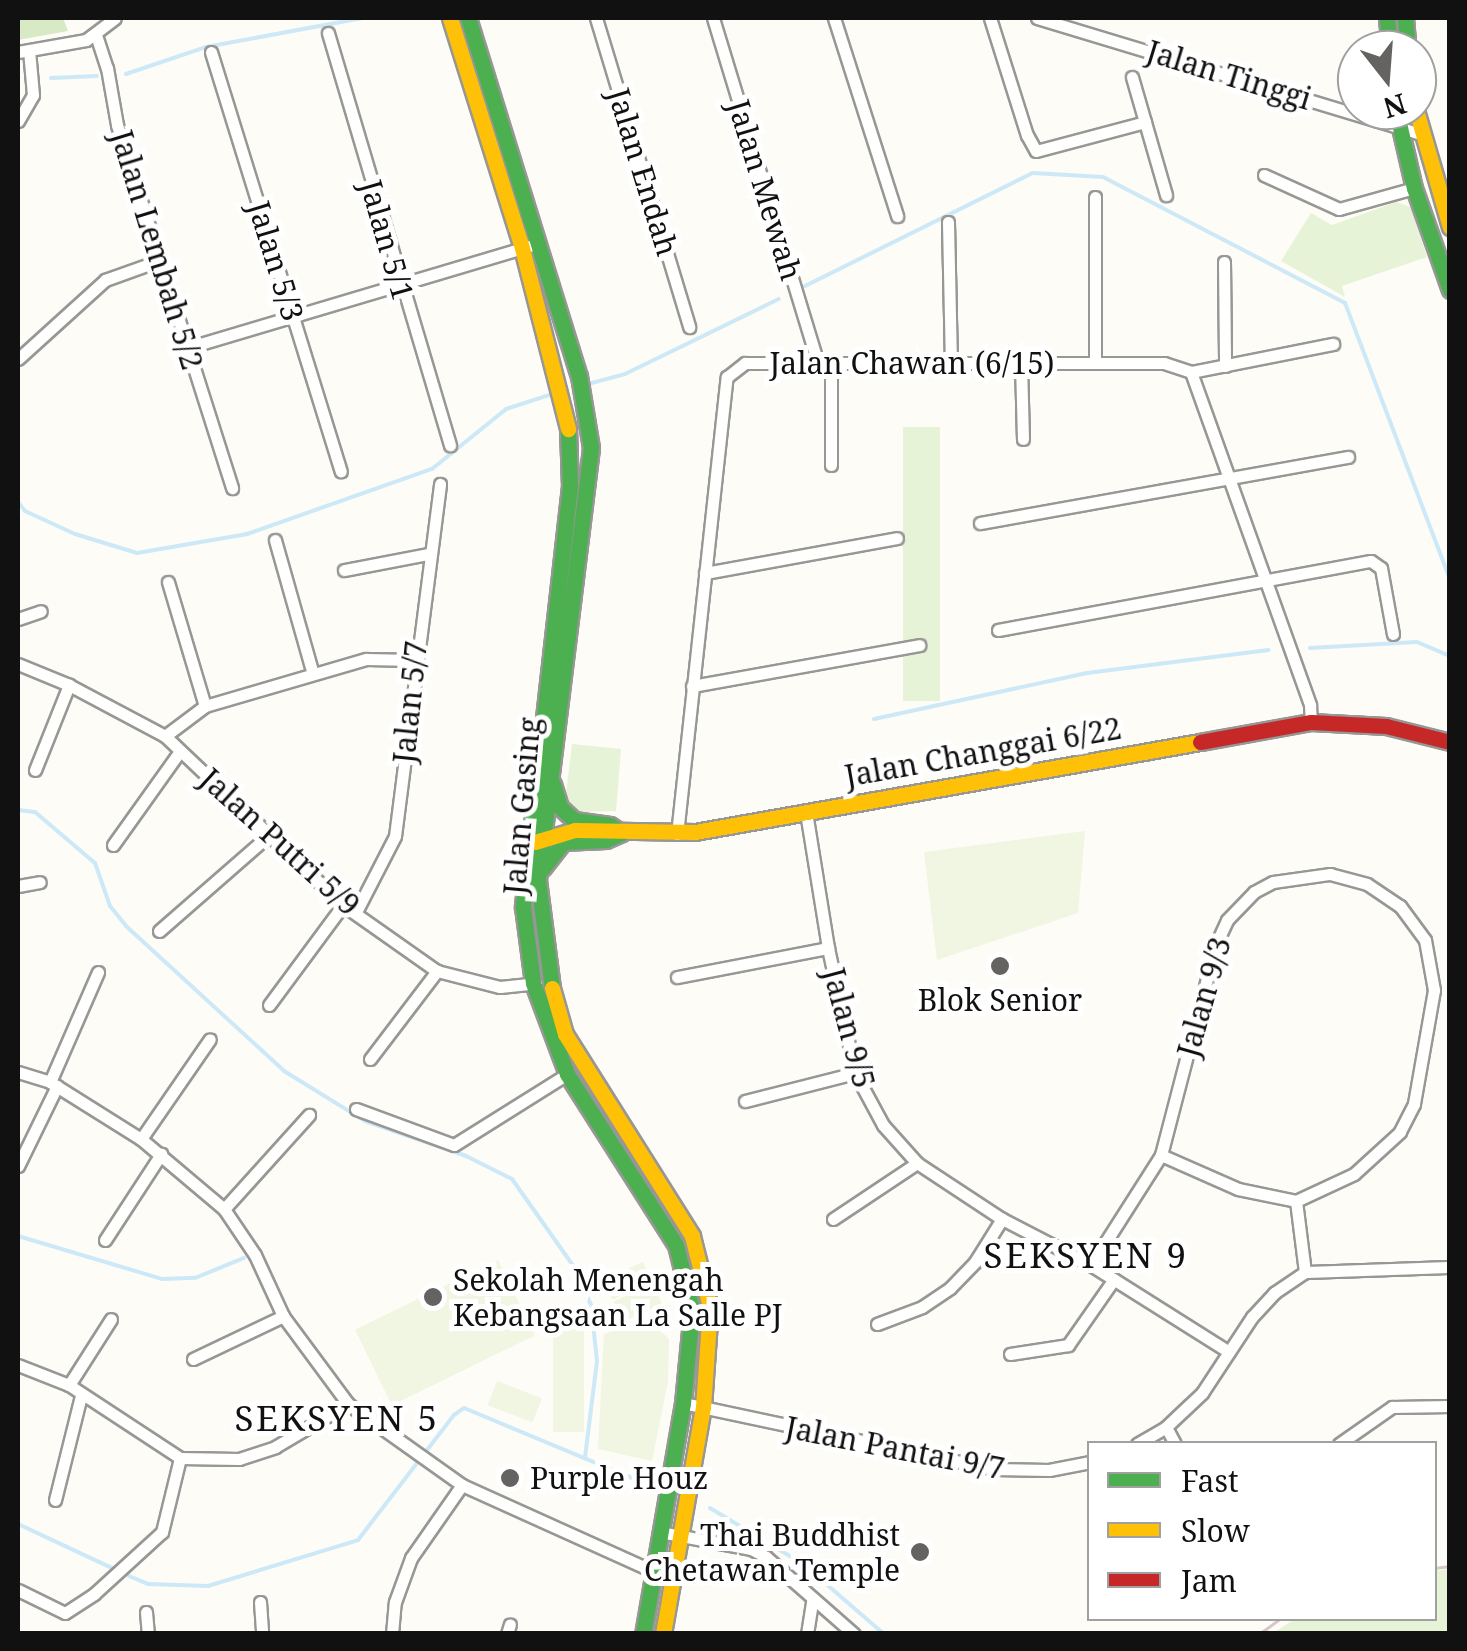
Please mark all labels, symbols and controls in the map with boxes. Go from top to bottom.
north arrow [1337,30,1437,130]
street label: Jalan Tinggi [1142,33,1316,117]
street label: Jalan Endah [600,84,686,260]
text: N [1379,85,1411,128]
street label: Jalan Mewah [720,95,810,285]
street label: Jalan Lembah 5/2 [103,126,211,374]
street label: Jalan 5/1 [353,176,421,304]
street label: Jalan 5/3 [241,197,311,325]
street label: Jalan Chawan (6/15) [770,345,1054,381]
street label: Jalan 5/7 [386,639,434,765]
street label: Jalan Changgai 6/22 [842,710,1124,794]
street label: Jalan Gasing [496,716,548,896]
street label: Jalan Putri 5/9 [193,761,367,923]
street label: Jalan 9/3 [1170,933,1238,1061]
marker: Blok Senior [989,955,1011,977]
street label: Jalan 9/5 [816,964,882,1092]
place label: Blok Senior [918,982,1082,1018]
district label: SEKSYEN 9 [983,1234,1189,1276]
place label: Sekolah Menengah Kebangsaan La Salle PJ [453,1262,783,1332]
marker: Sekolah Menengah Kebangsaan La Salle PJ [422,1286,444,1308]
district label: SEKSYEN 5 [234,1397,440,1439]
street label: Jalan Pantai 9/7 [782,1409,1008,1487]
legend [1087,1441,1437,1621]
place label: Purple Houz [530,1460,708,1496]
text: Fast [1181,1460,1238,1501]
marker: Purple Houz [499,1467,521,1489]
text: Slow [1181,1510,1250,1551]
place label: Thai Buddhist Chetawan Temple [644,1517,900,1588]
marker: Thai Buddhist Chetawan Temple [909,1541,931,1563]
text: Jam [1181,1560,1237,1601]

